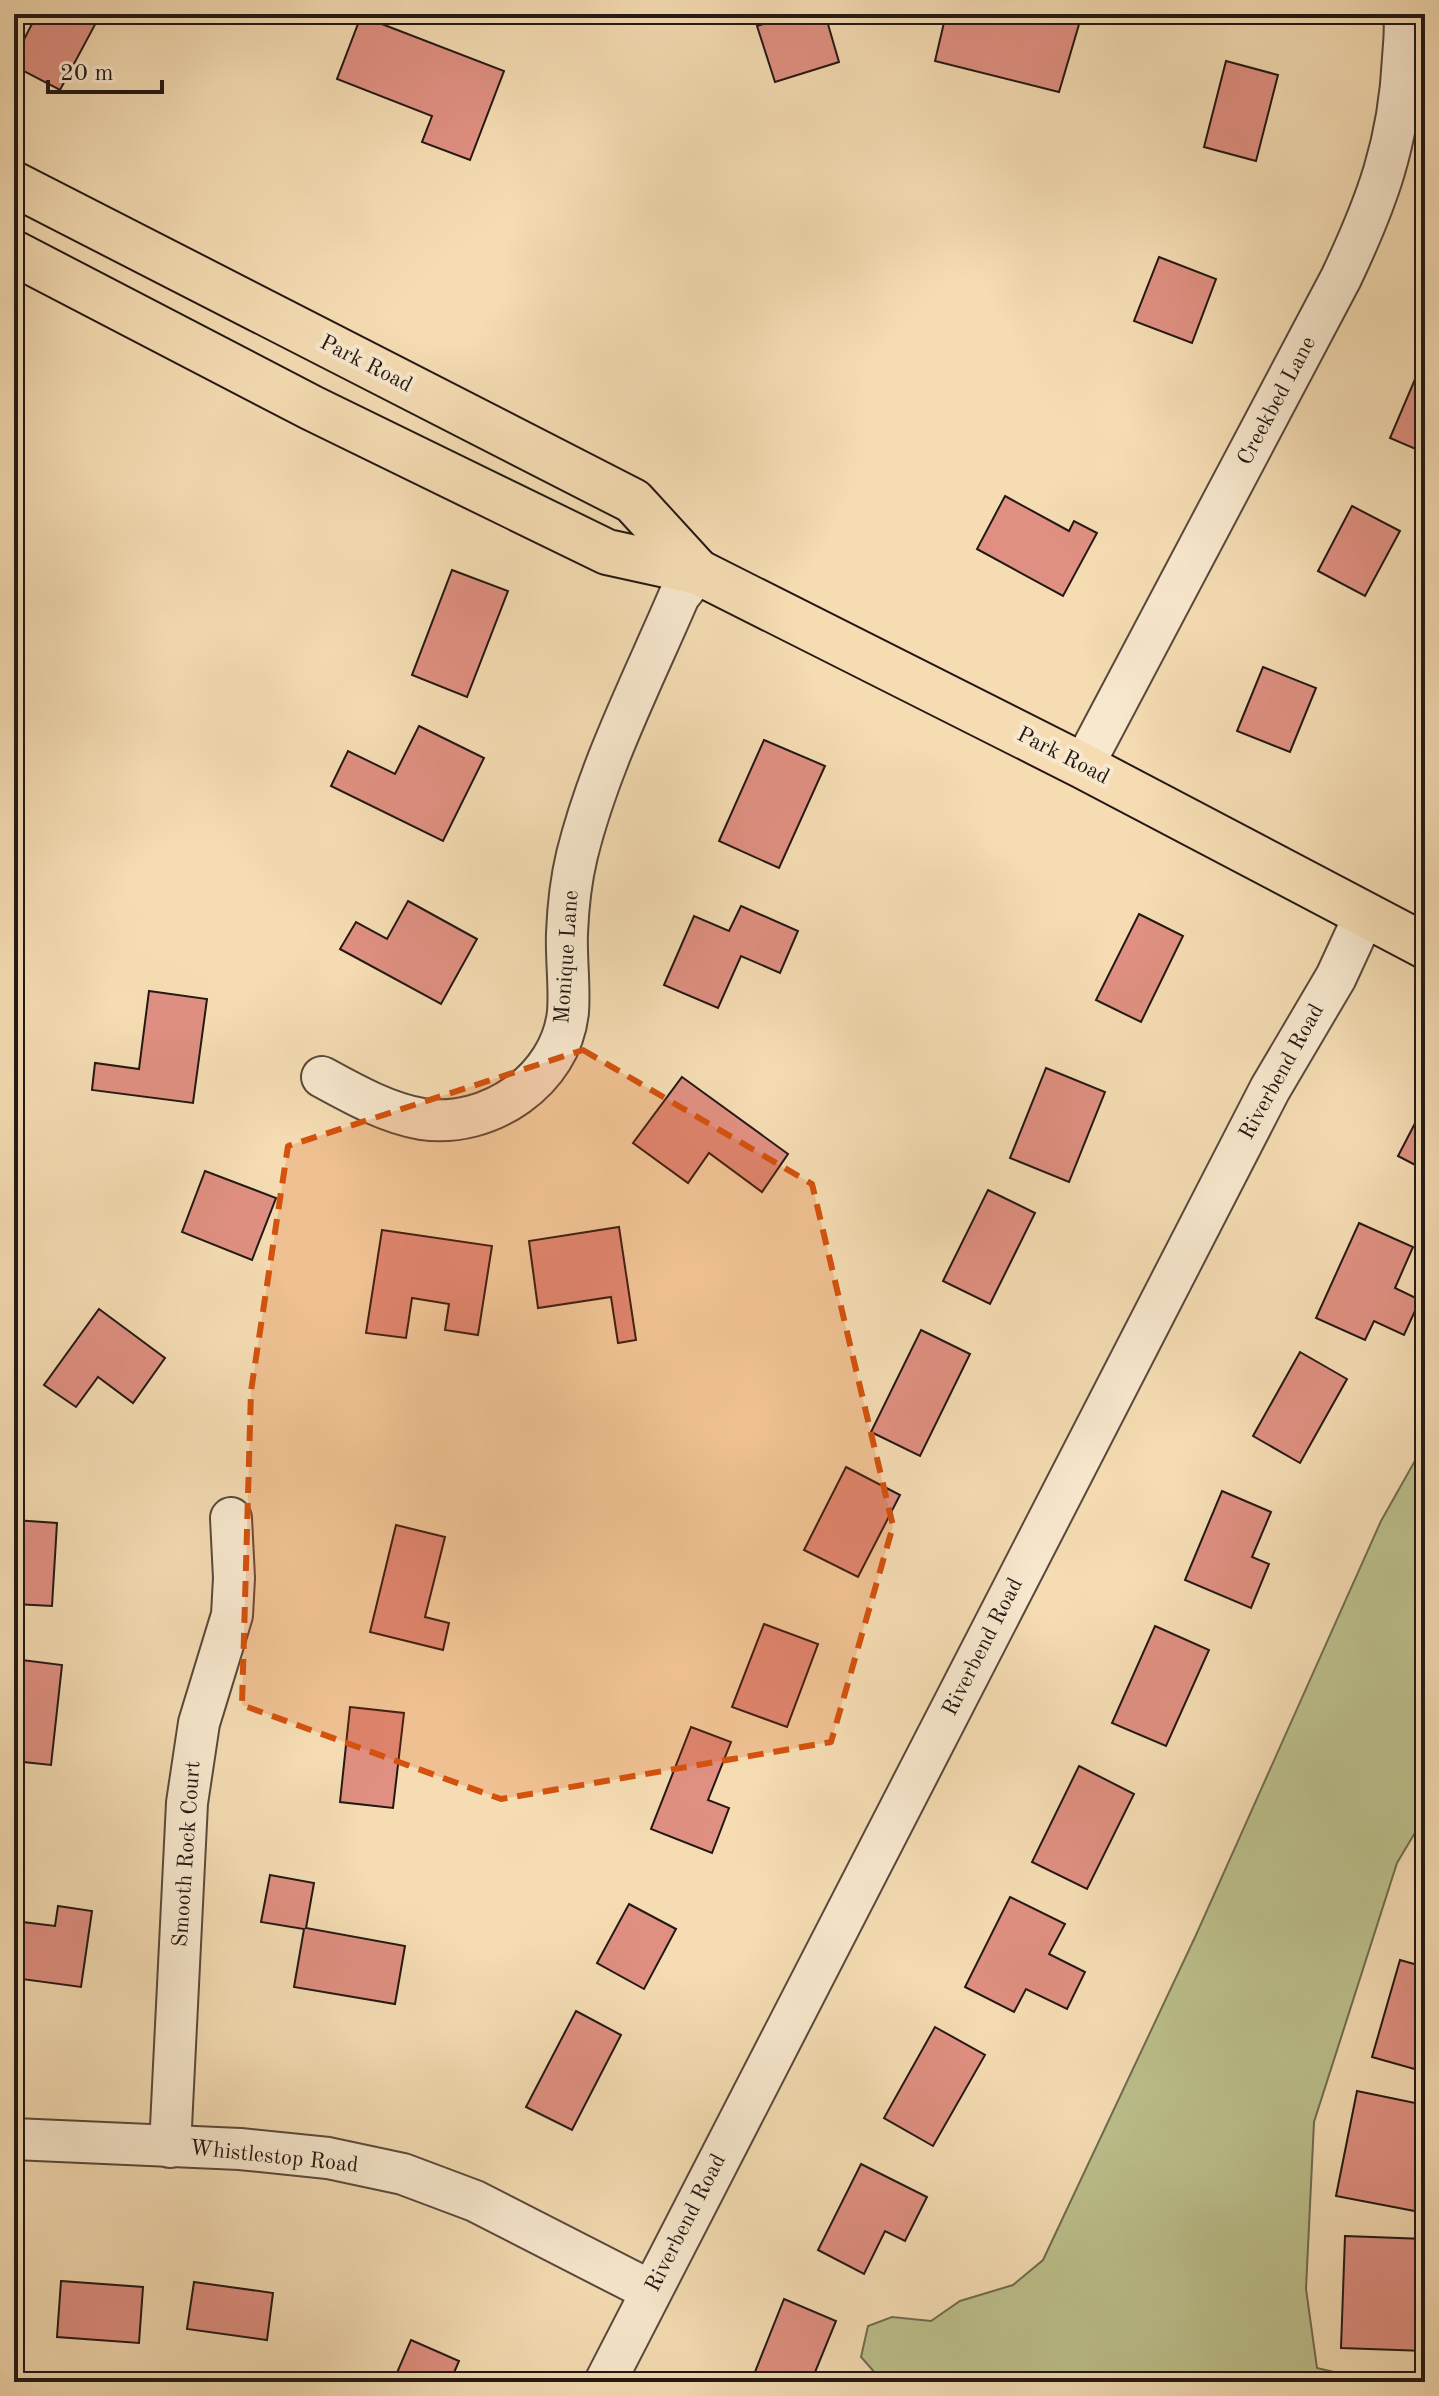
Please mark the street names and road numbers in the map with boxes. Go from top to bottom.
street label: Park Road [316,331,416,397]
street label: Creekbed Lane [1234,333,1320,469]
street label: Park Road [1013,723,1113,789]
street label: Monique Lane [551,889,583,1025]
street label: Riverbend Road [1236,1000,1328,1144]
street label: Riverbend Road [939,1575,1027,1719]
street label: Smooth Rock Court [170,1760,204,1948]
street label: Whistlestop Road [189,2137,359,2177]
street label: Riverbend Road [642,2151,730,2295]

